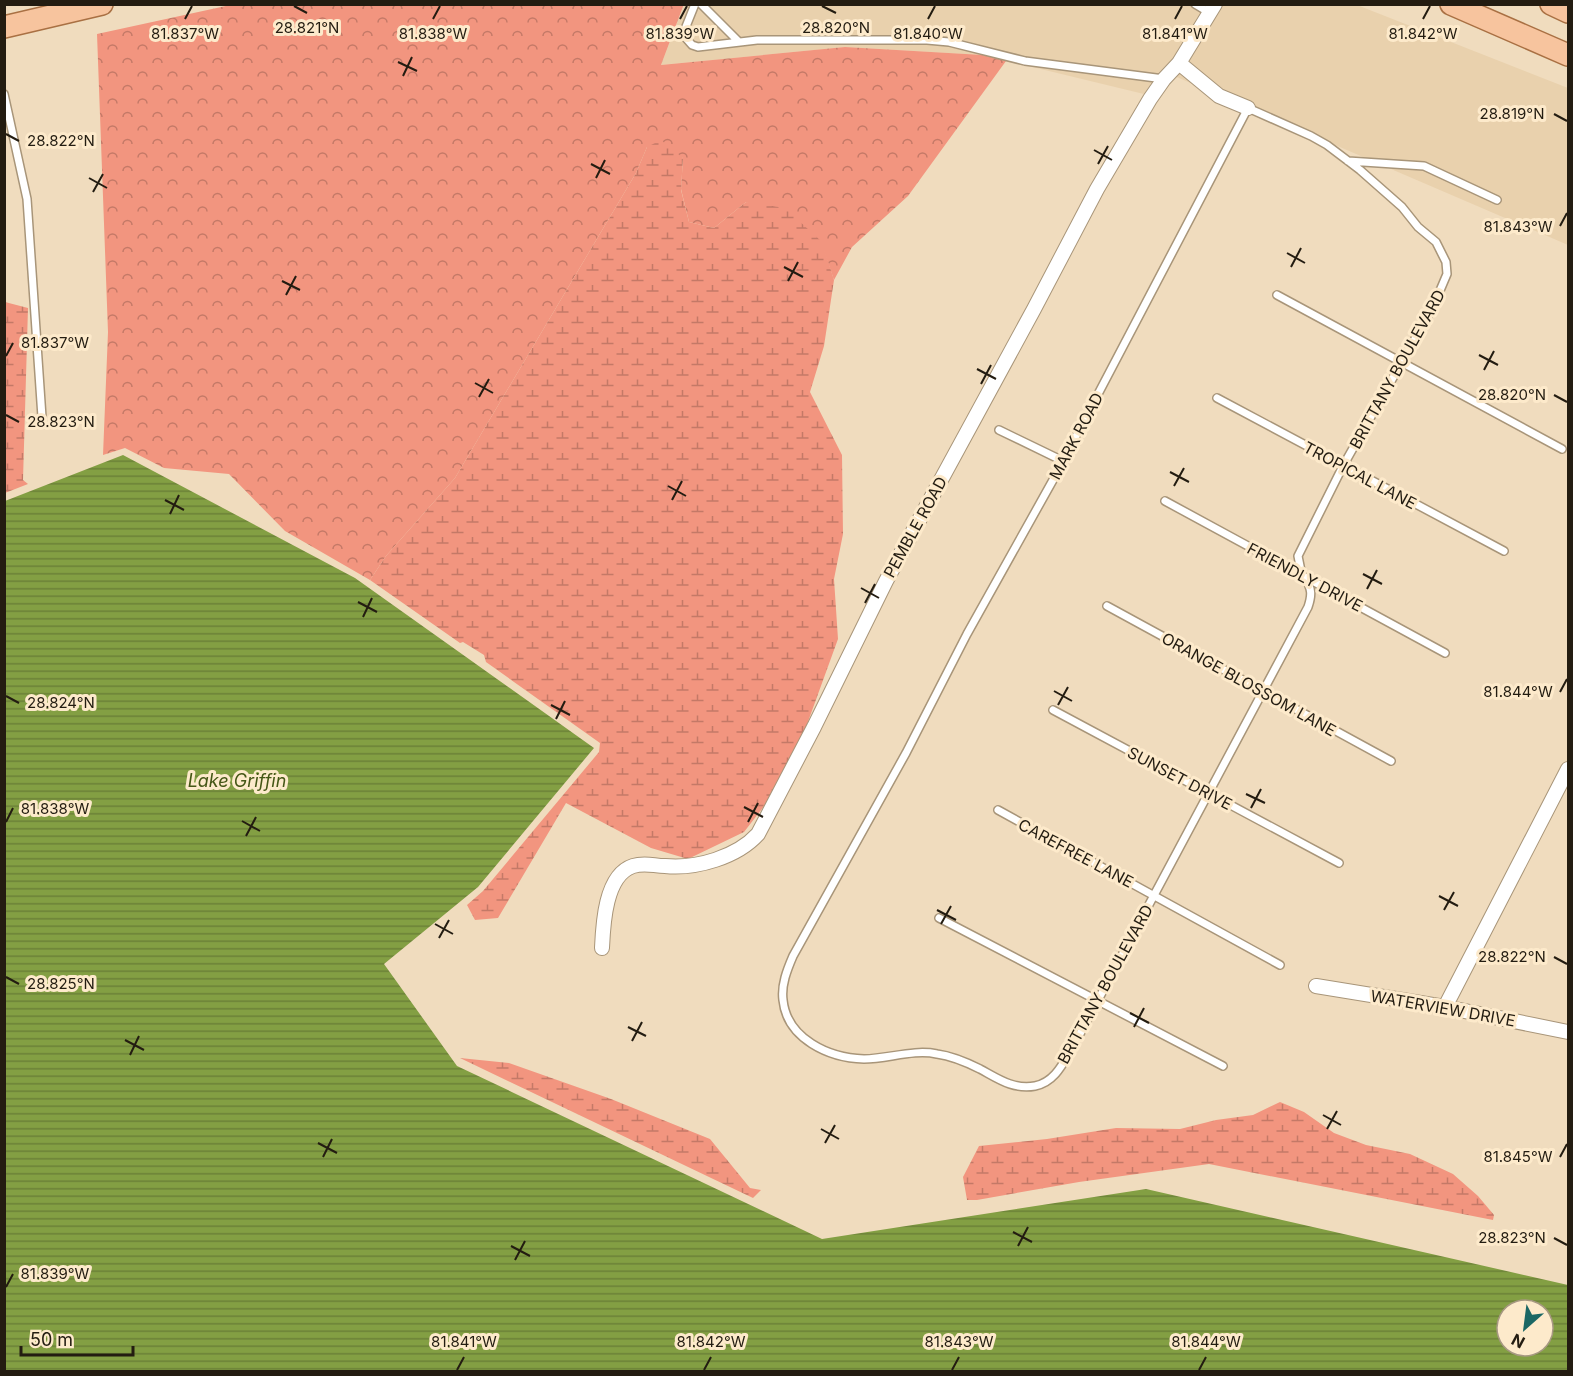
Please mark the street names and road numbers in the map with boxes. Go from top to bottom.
street label: BRITTANY BOULEVARD [1345,286,1449,452]
street label: MARK ROAD [1045,389,1107,483]
street label: TROPICAL LANE [1300,437,1420,513]
street label: PEMBLE ROAD [879,473,951,581]
street label: FRIENDLY DRIVE [1244,538,1366,616]
street label: ORANGE BLOSSOM LANE [1158,628,1340,740]
street label: SUNSET DRIVE [1124,742,1236,814]
street label: CAREFREE LANE [1015,814,1137,892]
street label: BRITTANY BOULEVARD [1053,901,1157,1067]
street label: WATERVIEW DRIVE [1369,985,1517,1031]

